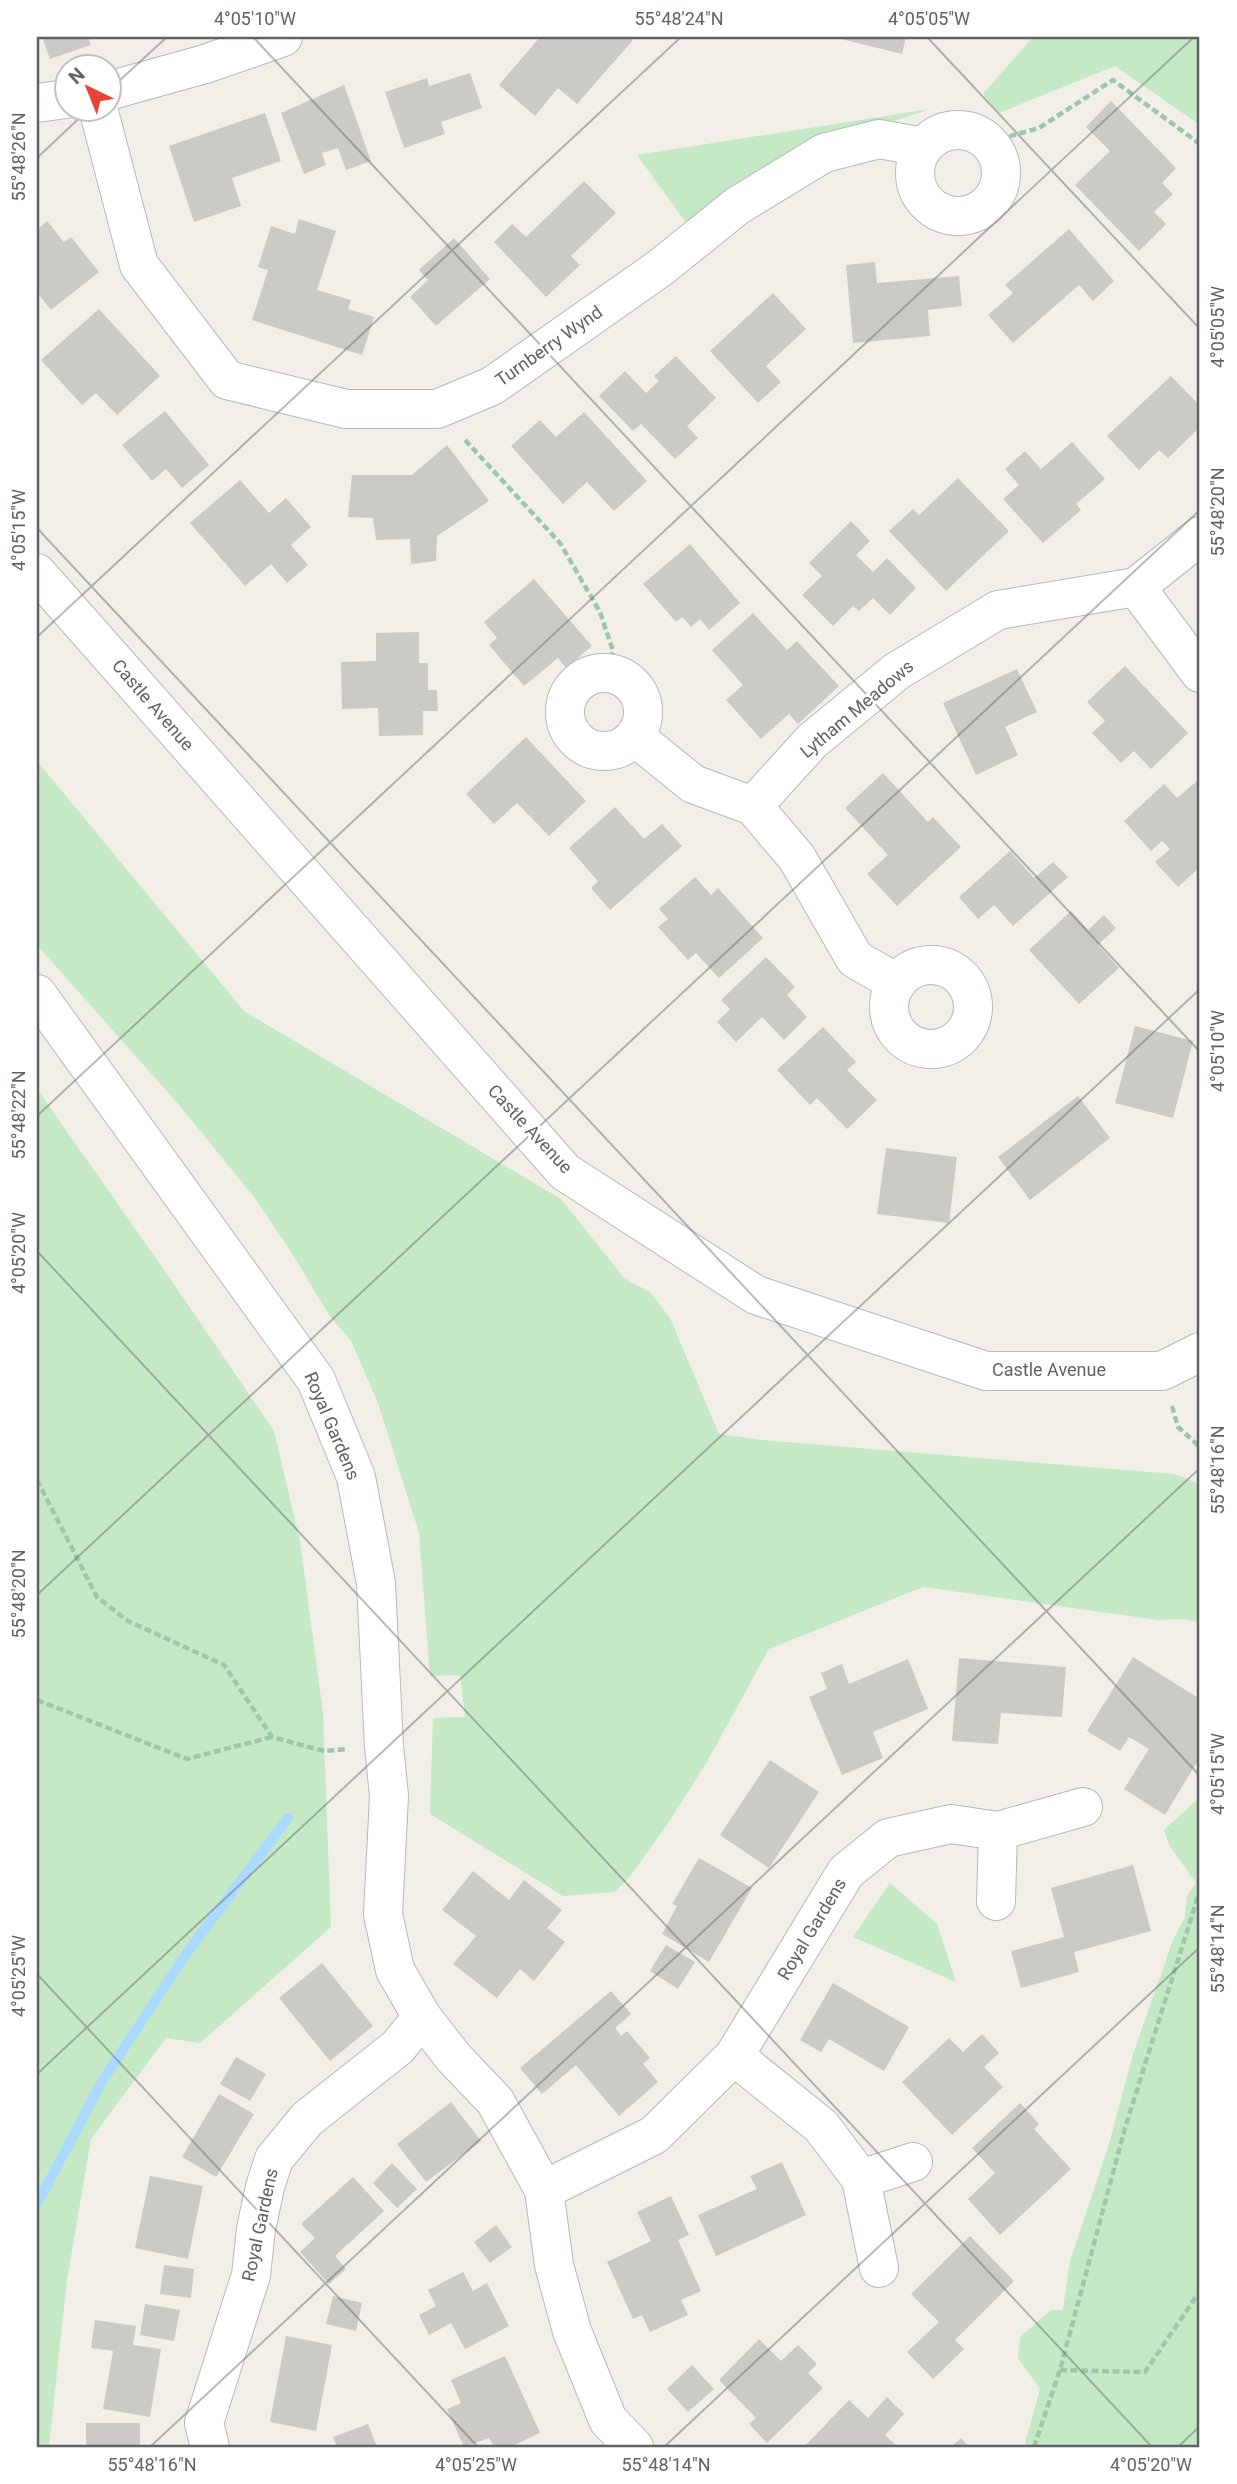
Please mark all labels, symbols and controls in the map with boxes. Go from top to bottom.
text: 4°05'10"W [214,8,296,29]
text: 55°48'24"N [634,8,724,29]
text: 4°05'05"W [888,8,970,29]
north arrow [52,52,122,122]
text: N [64,63,89,89]
text: 55°48'26"N [8,112,29,202]
text: 4°05'05"W [1207,286,1228,368]
street label: Turnberry Wynd [491,301,606,390]
text: 55°48'20"N [1207,467,1228,557]
text: 4°05'15"W [8,489,29,571]
street label: Castle Avenue [108,655,199,755]
street label: Lytham Meadows [796,655,917,762]
text: 4°05'10"W [1207,1010,1228,1092]
text: 55°48'22"N [8,1070,29,1160]
street label: Castle Avenue [484,1080,577,1177]
text: 4°05'20"W [8,1212,29,1294]
street label: Castle Avenue [992,1359,1106,1380]
street label: Royal Gardens [300,1369,365,1483]
text: 55°48'16"N [1207,1425,1228,1515]
text: 55°48'20"N [8,1549,29,1639]
text: 4°05'15"W [1207,1733,1228,1815]
street label: Royal Gardens [773,1874,850,1984]
text: 55°48'14"N [1207,1904,1228,1994]
text: 4°05'25"W [8,1935,29,2017]
street label: Royal Gardens [237,2166,282,2283]
text: 55°48'16"N [107,2454,197,2475]
text: 4°05'25"W [435,2454,517,2475]
text: 55°48'14"N [621,2454,711,2475]
text: 4°05'20"W [1110,2454,1192,2475]

